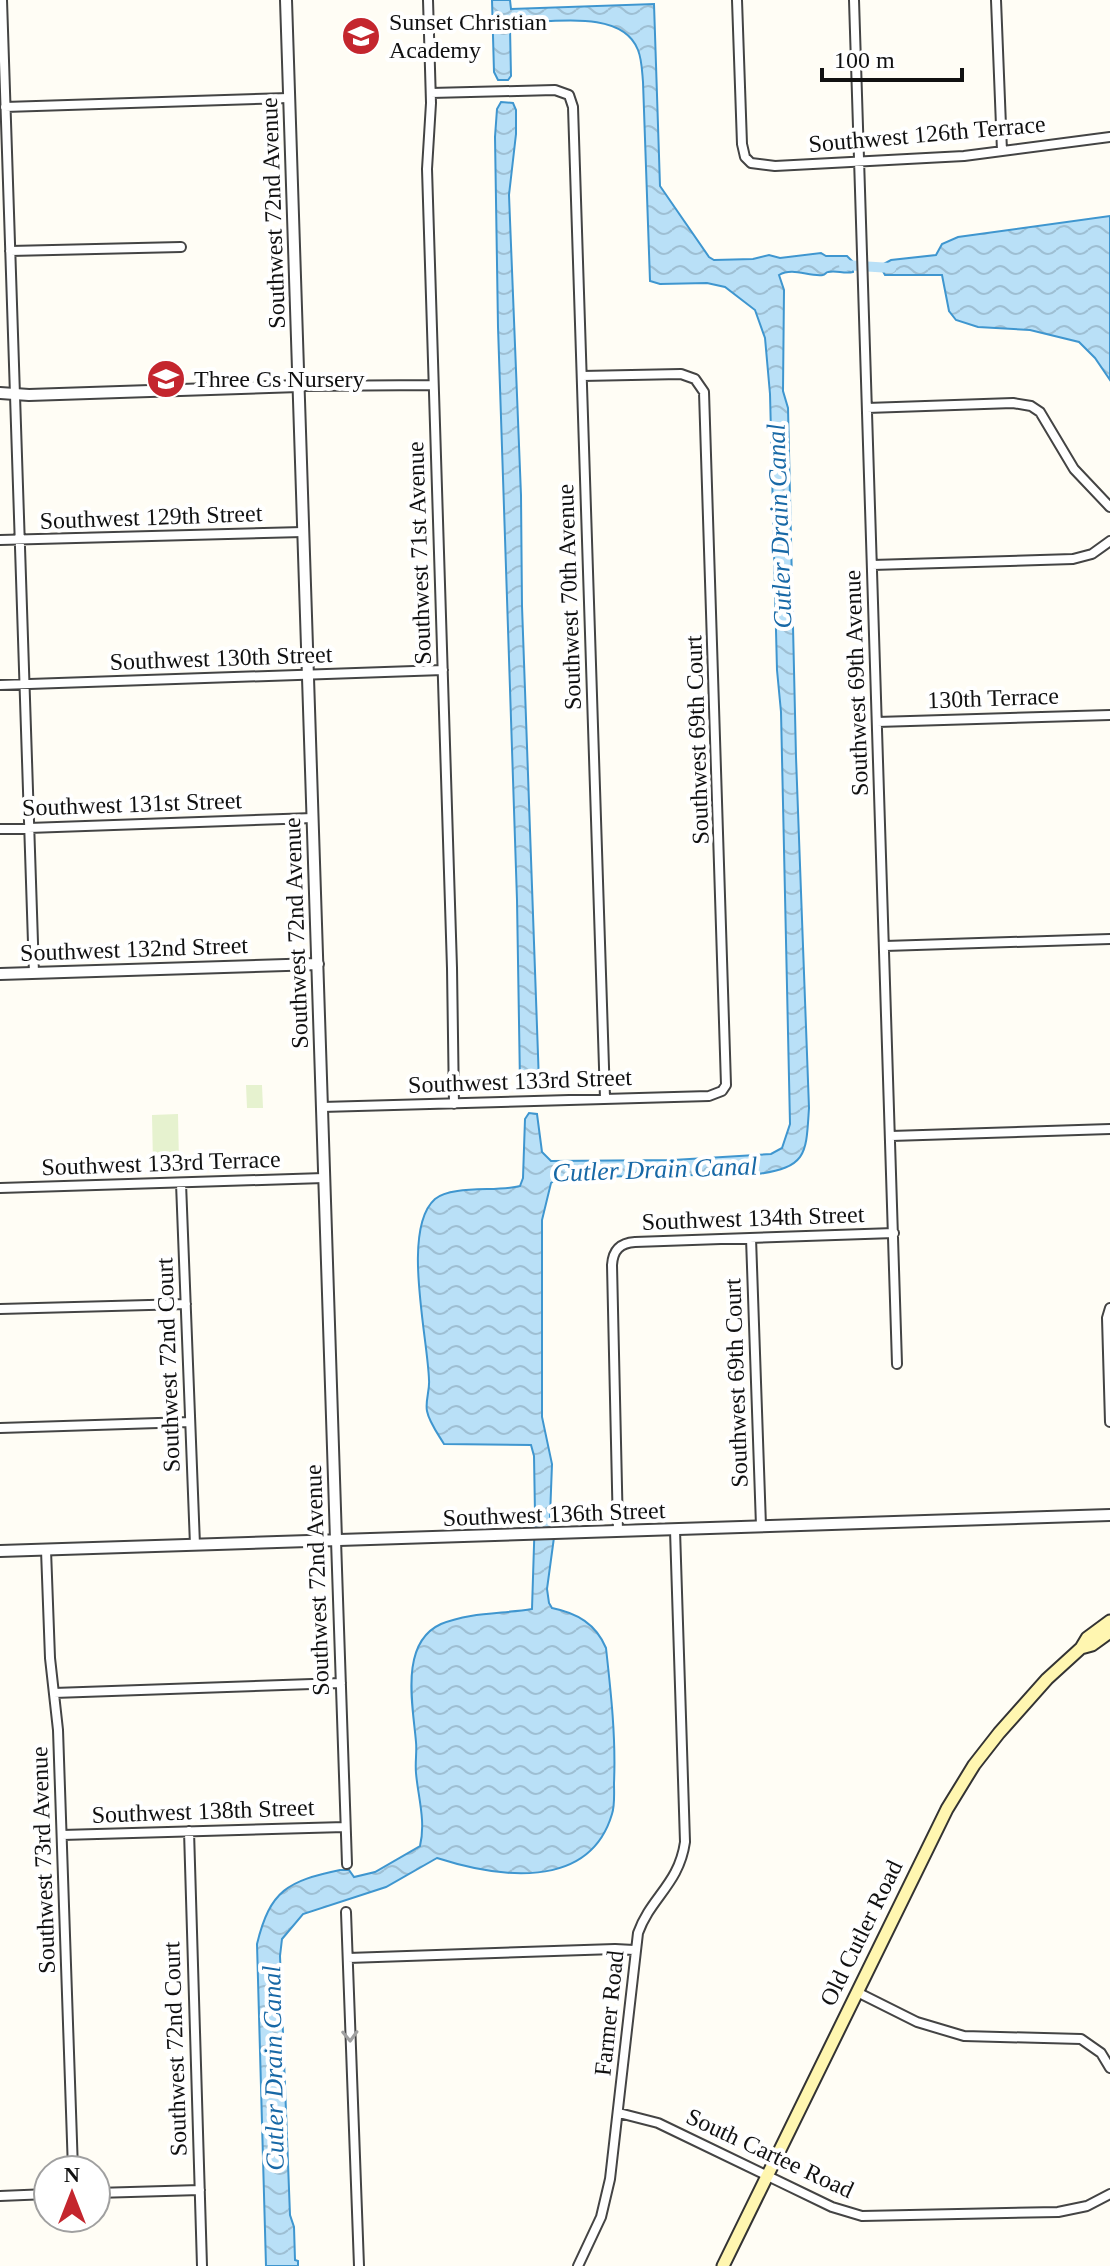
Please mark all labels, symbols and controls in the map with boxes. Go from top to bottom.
place label: Sunset Christian Academy [389,9,547,63]
school or university icon: Sunset Christian Academy [340,15,382,57]
scale bar [822,32,962,82]
text: 100 m [834,47,895,73]
street label: Southwest 72nd Avenue [256,97,290,329]
street label: Southwest 126th Terrace [807,111,1047,157]
school or university icon: Three Cs Nursery [145,358,187,400]
place label: Three Cs Nursery [194,366,365,392]
water label: Cutler Drain Canal [761,423,798,629]
street label: Southwest 71st Avenue [402,441,436,665]
street label: Southwest 70th Avenue [552,484,586,710]
street label: Southwest 129th Street [39,500,263,534]
street label: Southwest 69th Avenue [839,570,873,796]
street label: Southwest 69th Court [680,635,714,845]
street label: Southwest 130th Street [109,641,333,675]
street label: 130th Terrace [927,683,1059,713]
street label: Southwest 131st Street [22,787,243,821]
street label: Southwest 72nd Avenue [279,817,313,1049]
street label: Southwest 132nd Street [20,932,249,966]
street label: Southwest 133rd Street [408,1064,633,1098]
street label: Southwest 133rd Terrace [41,1146,281,1180]
water label: Cutler Drain Canal [552,1151,758,1188]
street label: Southwest 134th Street [641,1201,865,1235]
street label: Southwest 72nd Court [151,1257,185,1473]
street label: Southwest 69th Court [719,1278,753,1488]
street label: Southwest 72nd Avenue [300,1464,334,1696]
street label: Southwest 136th Street [442,1497,666,1531]
street label: Southwest 73rd Avenue [26,1746,60,1974]
street label: Southwest 138th Street [91,1794,315,1828]
street label: Old Cutler Road [815,1856,907,2010]
street label: Southwest 72nd Court [158,1941,192,2157]
street label: Farmer Road [589,1949,629,2077]
water label: Cutler Drain Canal [257,1965,290,2171]
one-way arrow [342,2030,359,2043]
street label: South Cartee Road [682,2103,858,2203]
north arrow [32,2154,112,2234]
text: N [64,2162,80,2187]

